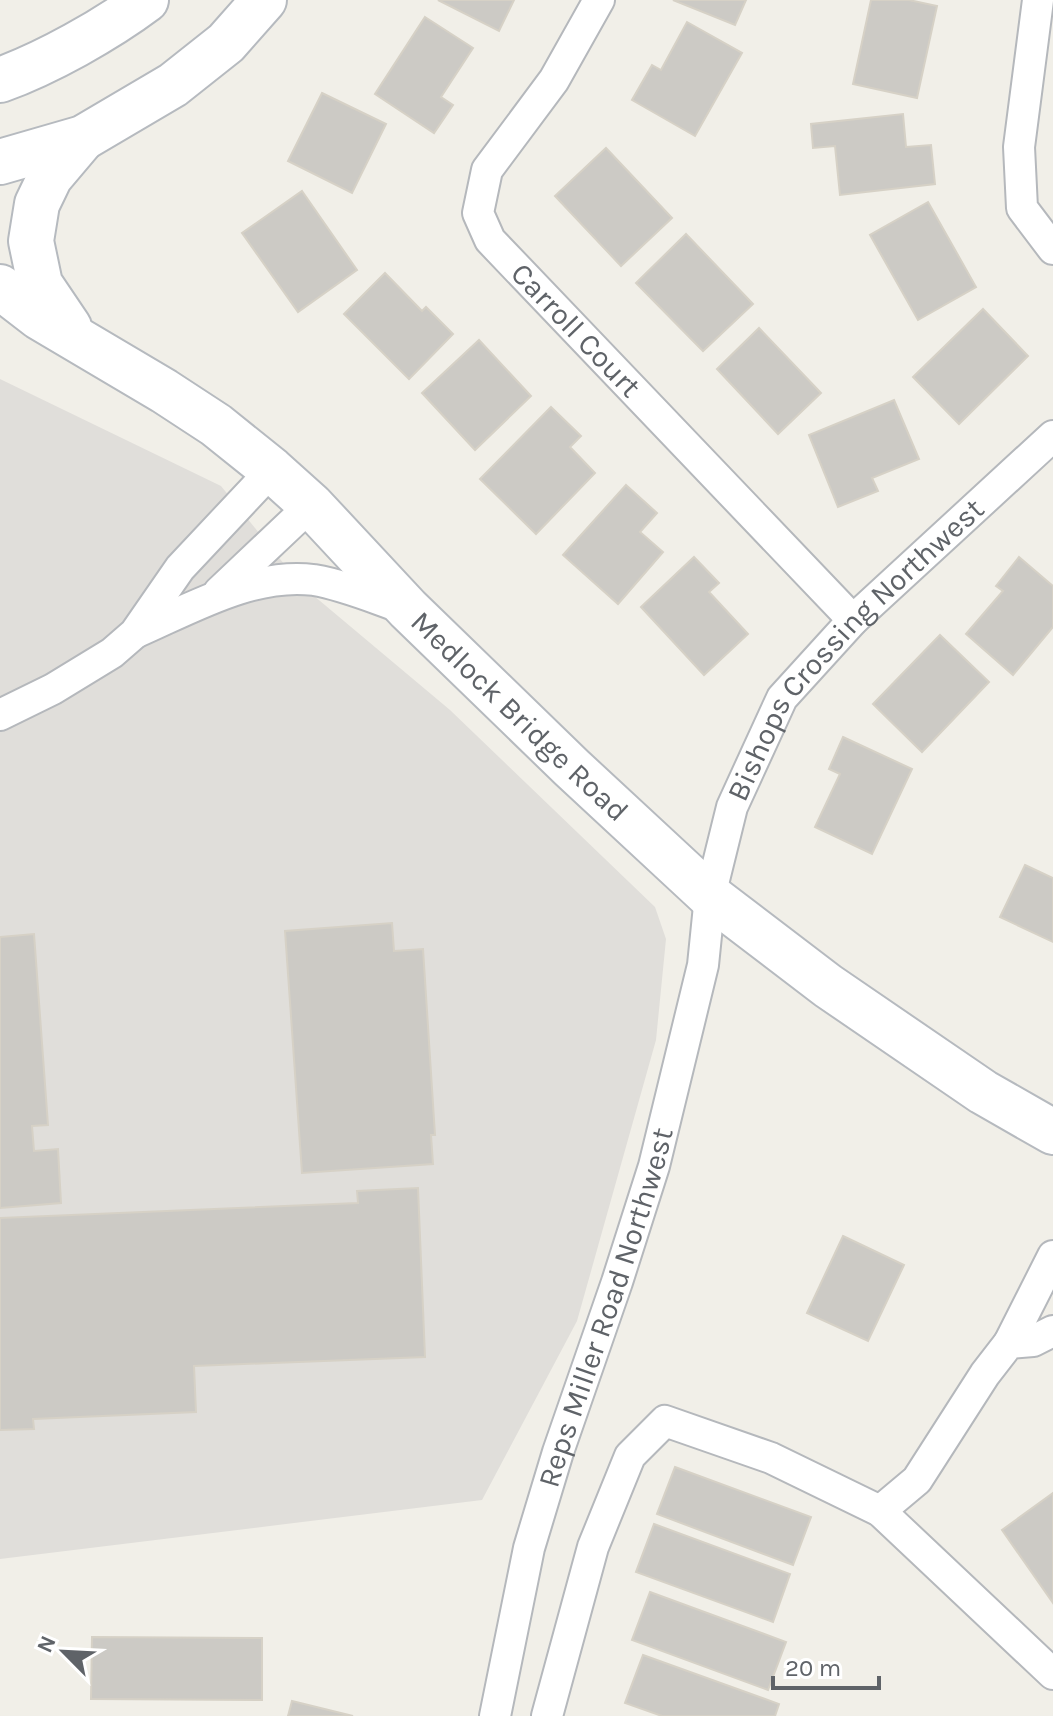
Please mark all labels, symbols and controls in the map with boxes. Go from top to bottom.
street label: Carroll Court [504,255,648,405]
street label: Bishops Crossing Northwest [719,491,991,807]
street label: Medlock Bridge Road [403,604,636,829]
street label: Reps Miller Road Northwest [530,1124,681,1492]
north arrow [24,1612,104,1692]
text: N [32,1632,62,1657]
scale bar [773,1640,879,1690]
text: 20 m [785,1654,841,1682]

